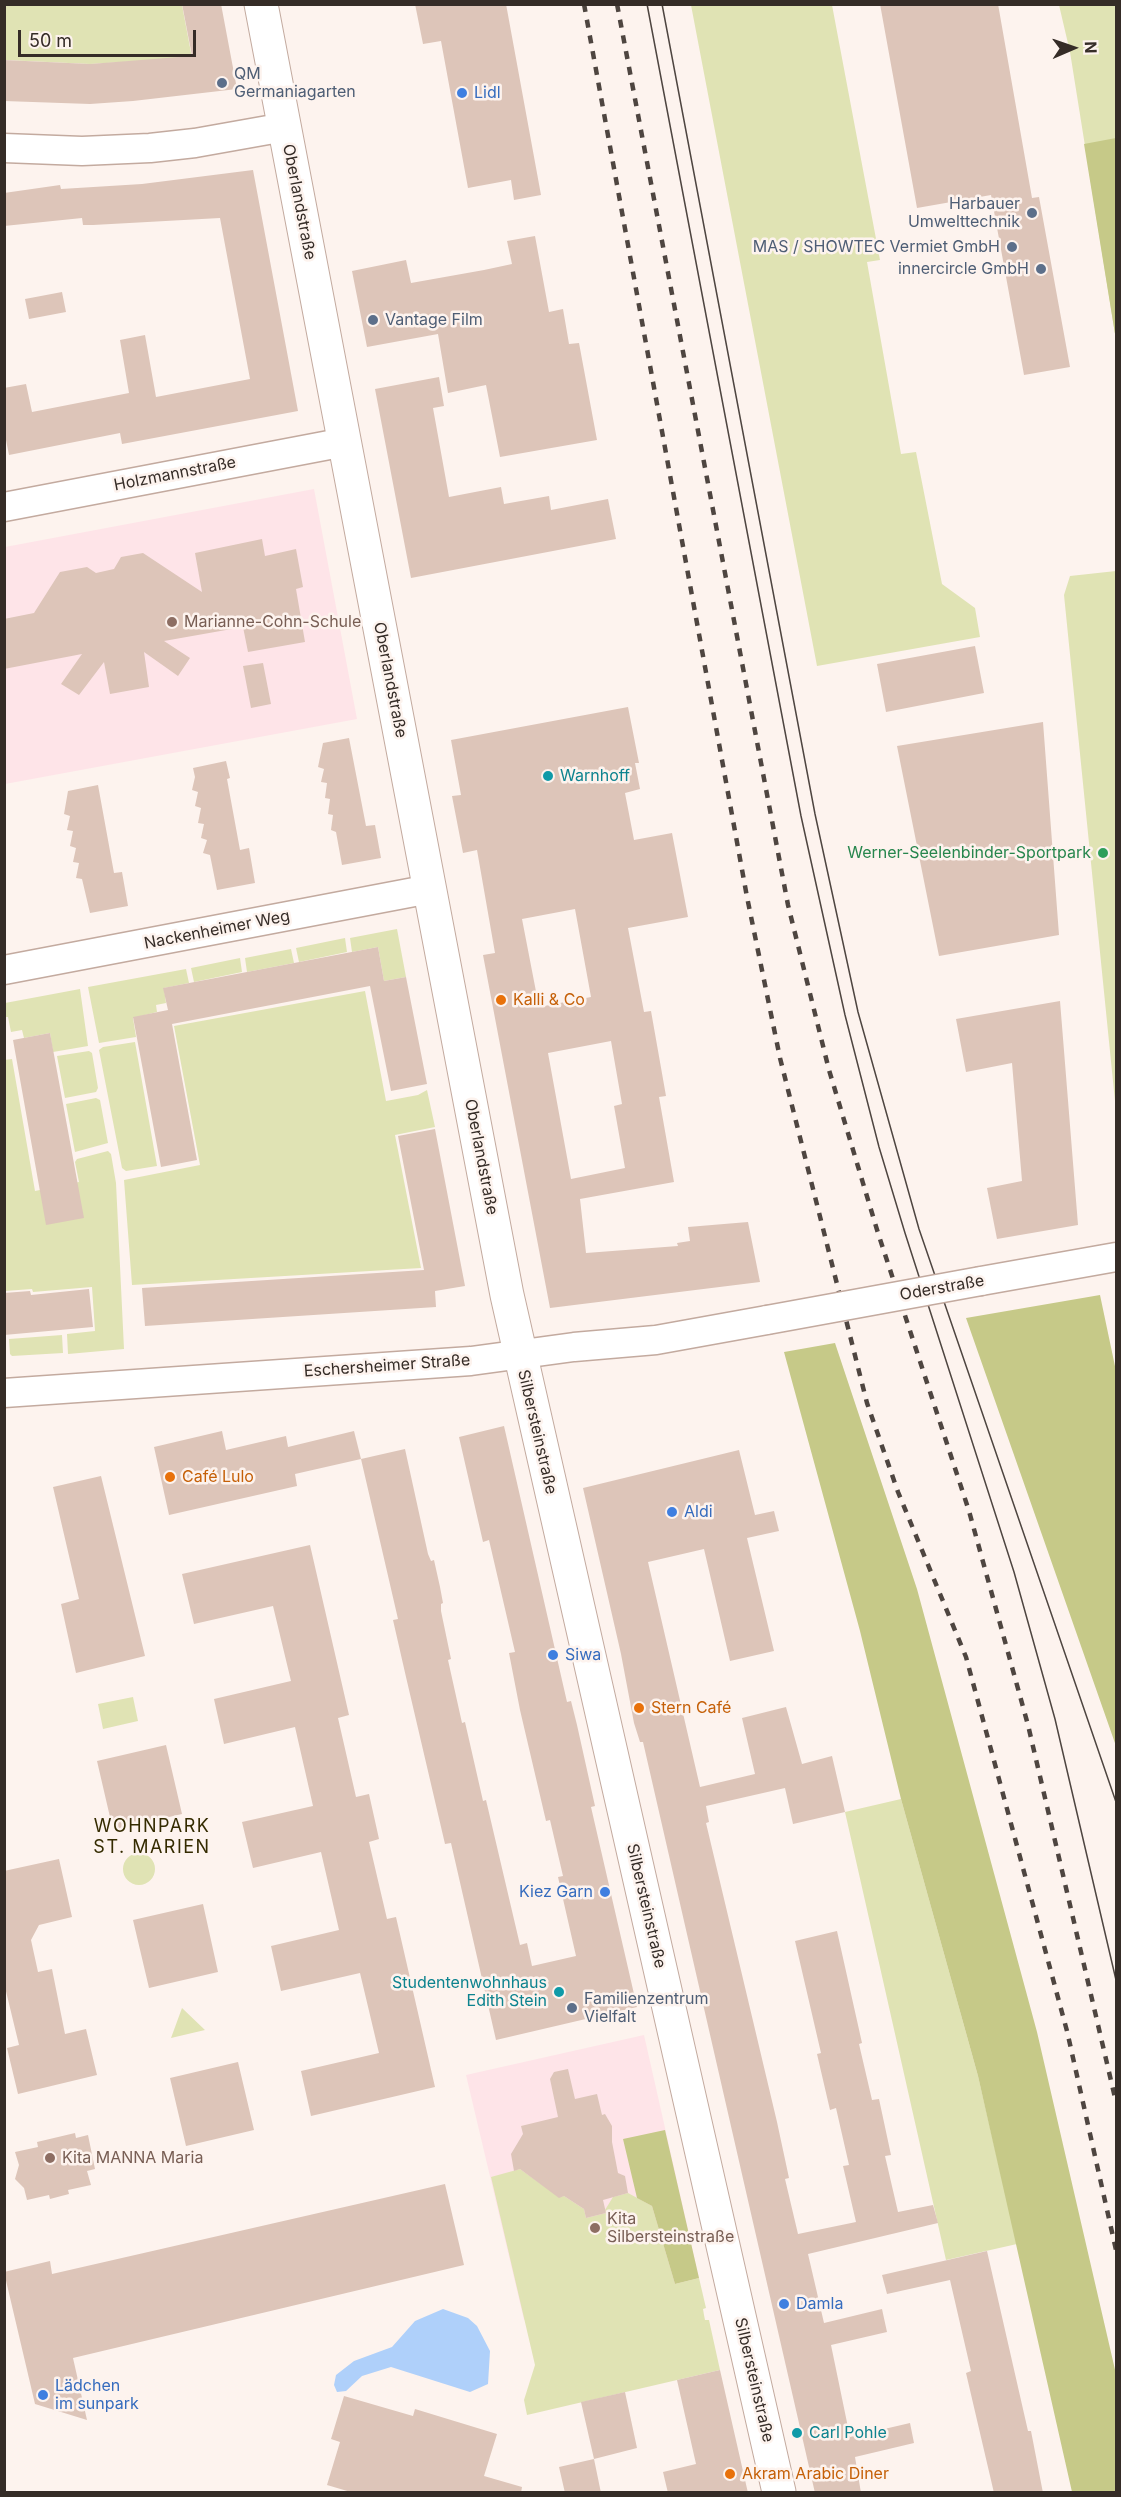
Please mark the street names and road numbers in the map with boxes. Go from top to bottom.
street label: Oberlandstraße [278,142,320,262]
street label: Holzmannstraße [112,453,238,495]
street label: Oberlandstraße [369,620,411,740]
street label: Nackenheimer Weg [143,906,291,954]
street label: Oberlandstraße [460,1097,502,1217]
street label: Oderstraße [898,1271,986,1305]
street label: Eschersheimer Straße [303,1351,471,1381]
street label: Silbersteinstraße [513,1368,561,1496]
street label: Silbersteinstraße [622,1842,670,1970]
street label: Silbersteinstraße [730,2316,778,2444]

